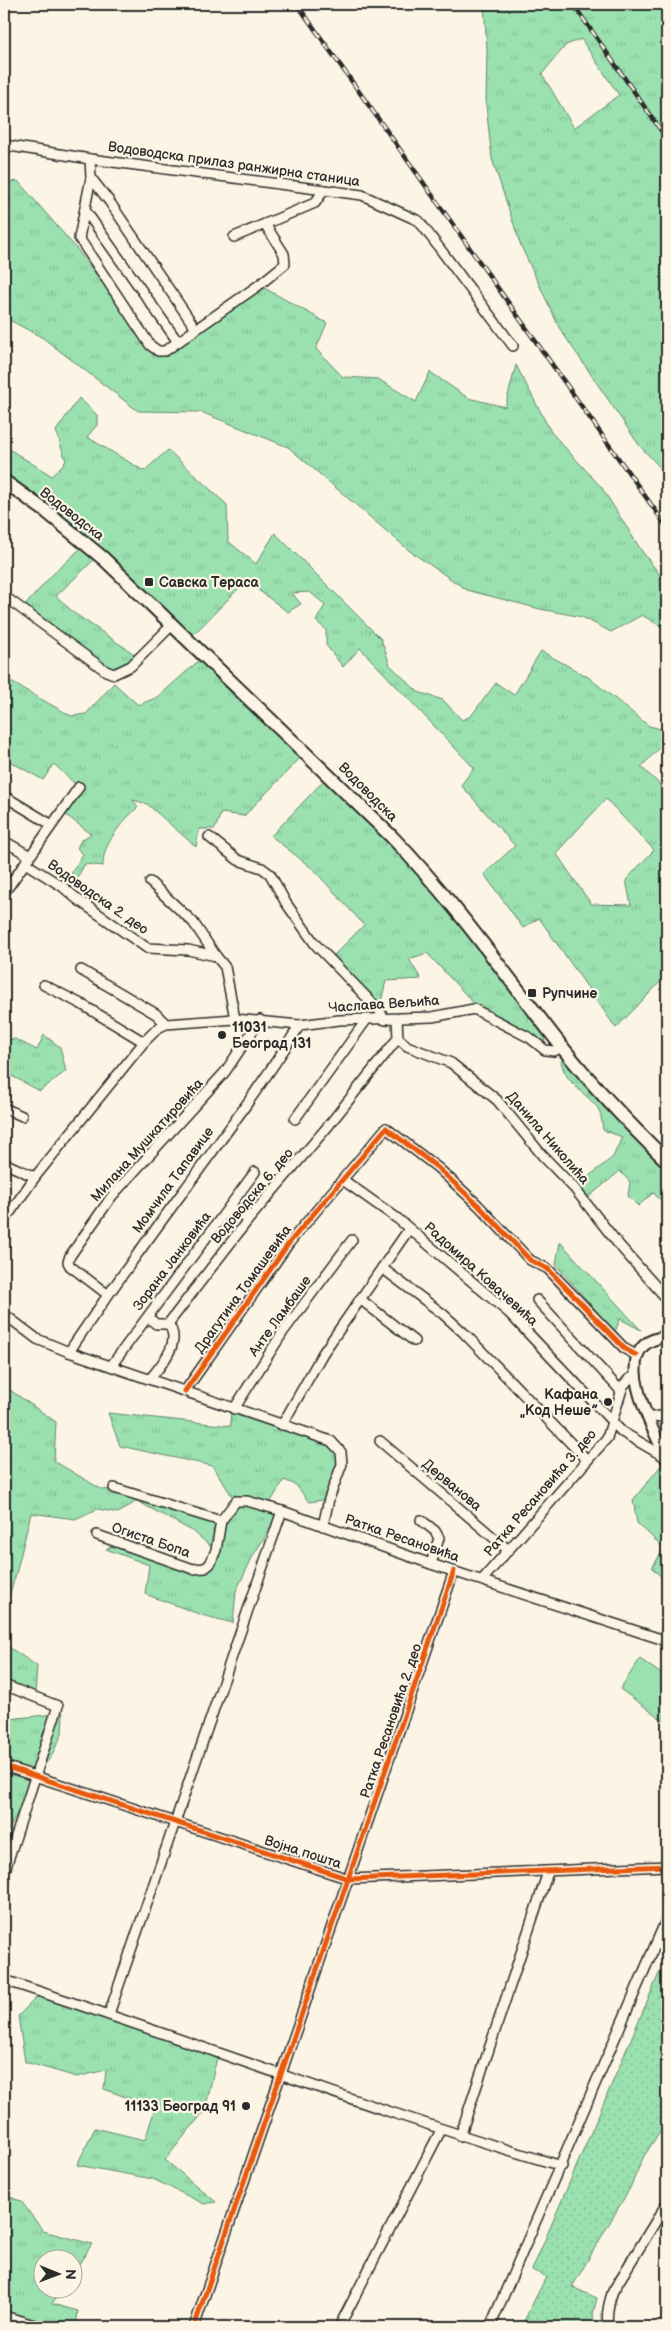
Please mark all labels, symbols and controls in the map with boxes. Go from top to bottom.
street label: Водоводска прилаз ранжирна станица [107,138,362,190]
street label: Водоводска [37,484,108,545]
place label: Савска Тераса [159,574,260,591]
marker: Савска Тераса [143,576,155,588]
street label: Водоводска [335,759,402,826]
street label: Водоводска 2. део [44,856,152,938]
place label: Рупчине [542,985,598,1002]
marker: Рупчине [526,987,538,999]
street label: Часлава Вељића [328,992,441,1016]
place label: 11031 Београд 131 [232,1019,311,1052]
marker: 11031 Београд 131 [216,1029,228,1041]
street label: Милана Мушкатировића [87,1074,207,1205]
street label: Данила Николића [503,1088,593,1188]
street label: Момчила Тапавице [129,1123,217,1236]
street label: Водоводска 6. део [207,1145,297,1247]
street label: Зорана Јанковића [129,1208,215,1314]
street label: Радомира Ковачевића [421,1218,542,1330]
street label: Драгутина Томашевића [191,1221,296,1356]
street label: Анте Ламбаше [244,1272,315,1360]
place label: Кафана „Код Неше” [520,1386,599,1419]
marker: Кафана „Код Неше” [602,1396,614,1408]
street label: Ратка Ресановића 3. део [480,1426,600,1560]
street label: Дерванова [419,1455,486,1515]
street label: Ратка Ресановића [342,1510,462,1566]
street label: Огиста Бопа [110,1519,193,1562]
street label: Ратка Ресановића 2. део [357,1641,425,1801]
street label: Војна пошта [262,1832,344,1873]
place label: 11133 Београд 91 [125,2098,236,2115]
marker: 11133 Београд 91 [240,2100,252,2112]
north arrow [32,2248,82,2298]
text: N [62,2269,79,2280]

